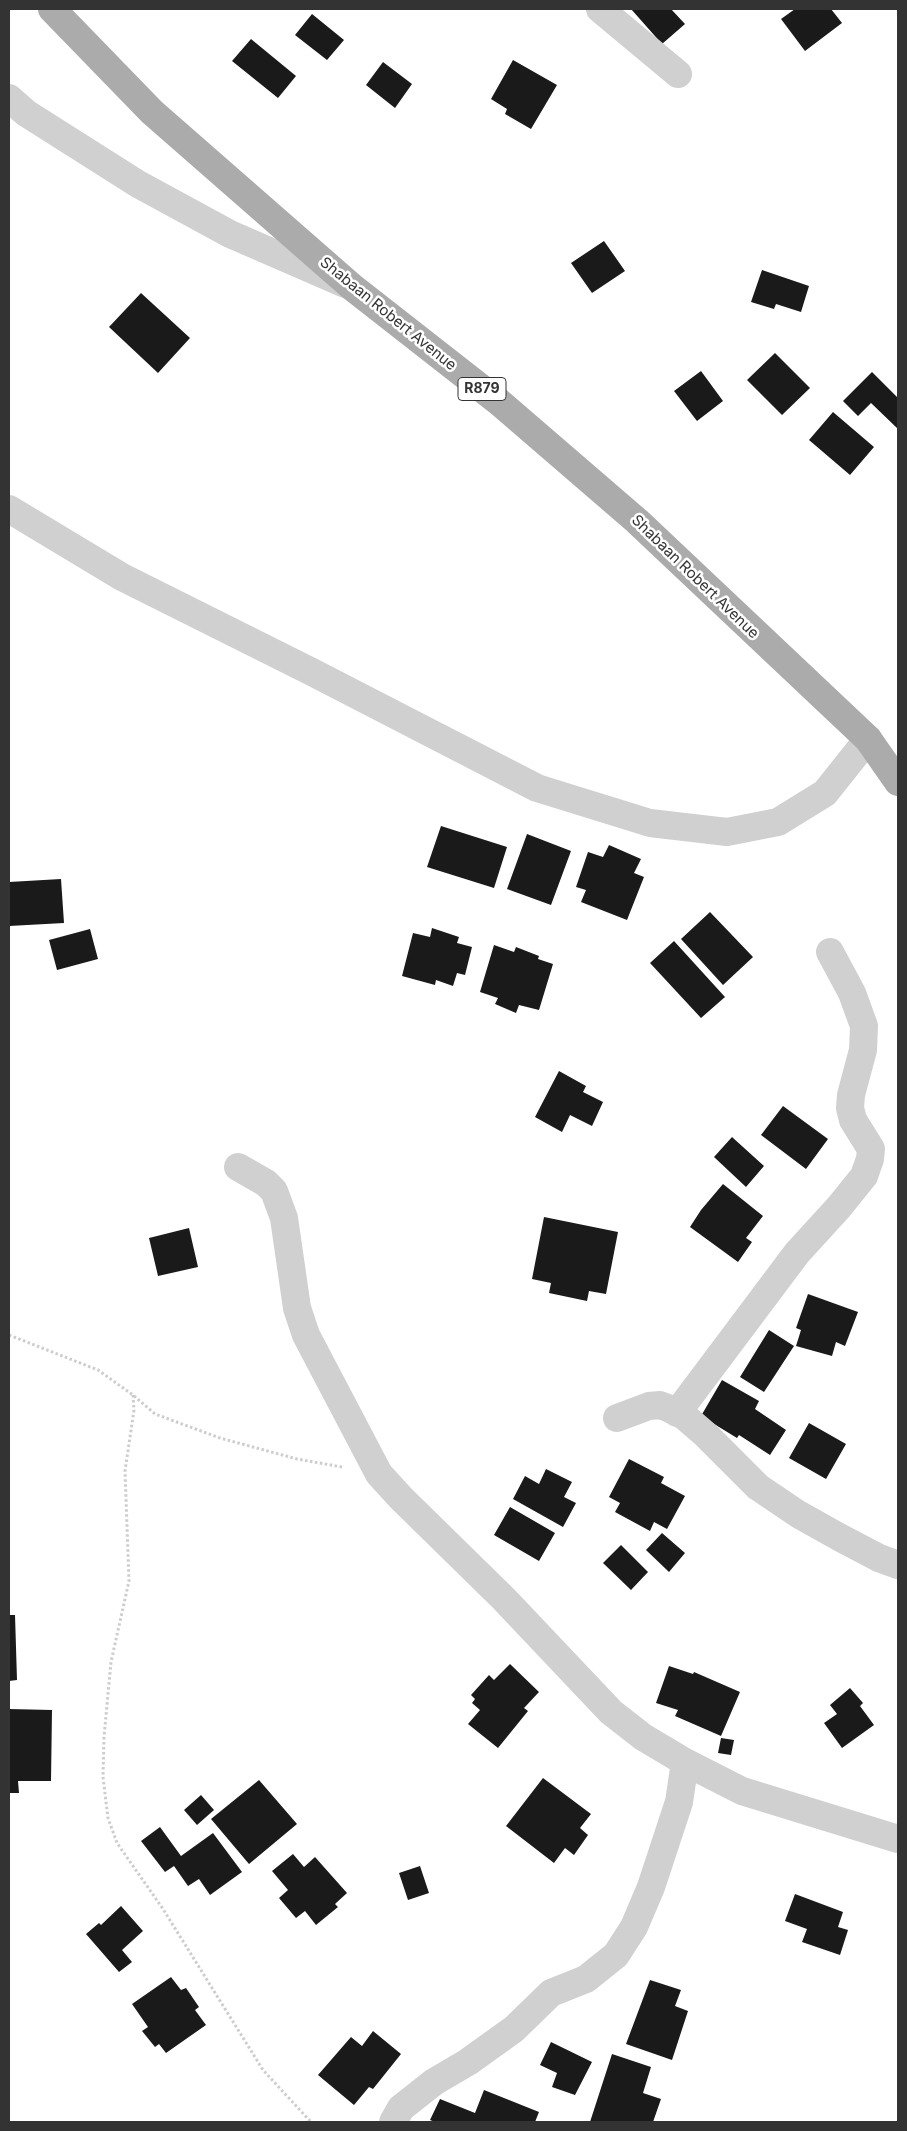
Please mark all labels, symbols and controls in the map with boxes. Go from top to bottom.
street label: Shabaan Robert Avenue [316,253,460,375]
road number: R879 [458,378,506,400]
street label: Shabaan Robert Avenue [628,511,762,643]

